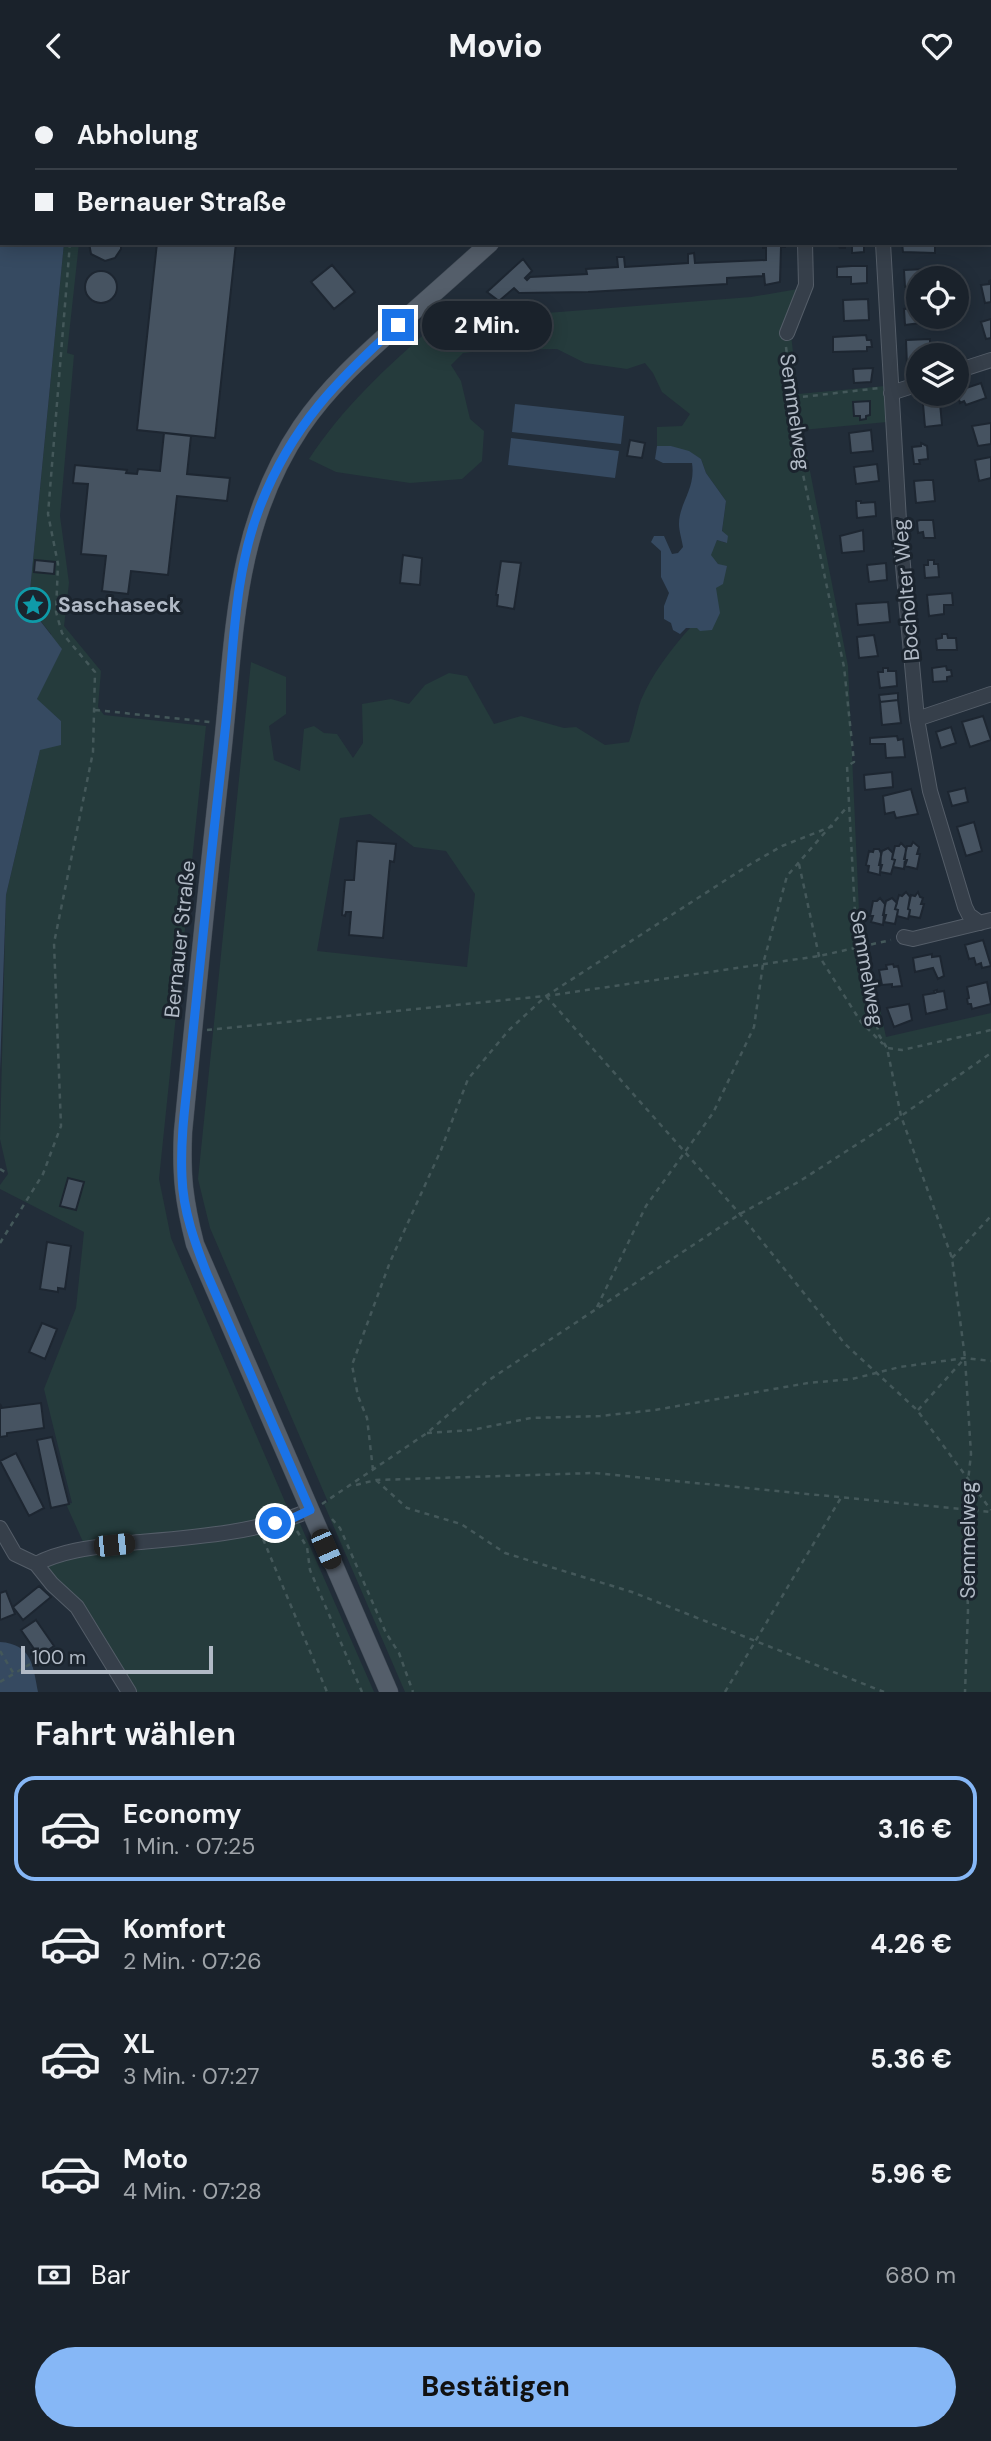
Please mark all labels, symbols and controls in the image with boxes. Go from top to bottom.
text: Movio [449,25,542,67]
icon: back [35,27,73,65]
icon: heart [918,27,956,65]
text: Abholung [77,118,199,152]
text: Bernauer Straße [77,185,286,219]
map controls [906,266,969,406]
button: locate [906,266,969,329]
callout: 2 Min. [422,301,552,349]
route end [382,309,414,341]
text: 2 Min. [454,310,520,340]
button: layers [906,343,969,406]
street label: Semmelweg [773,352,817,472]
street label: Bocholter Weg [886,518,926,662]
place icon: Saschaseck [14,586,52,624]
place label: Saschaseck [58,591,181,619]
street label: Bernauer Straße [158,859,202,1019]
street label: Semmelweg [843,908,891,1028]
street label: Semmelweg [954,1481,982,1599]
route start [259,1507,291,1539]
car [308,1526,345,1572]
car [93,1532,136,1558]
scale bar [21,1643,214,1675]
text: 100 m [32,1645,86,1670]
text: Fahrt wählen [35,1713,236,1755]
icon: car [39,1797,102,1860]
text: Economy [123,1797,241,1831]
text: 3.16 € [878,1812,952,1846]
text: 1 Min. · 07:25 [123,1831,255,1861]
icon: car [39,1912,102,1975]
text: Komfort [123,1912,226,1946]
text: 4.26 € [870,1927,952,1961]
text: 2 Min. · 07:26 [123,1946,262,1976]
icon: car [39,2027,102,2090]
text: XL [123,2027,155,2061]
text: 5.36 € [870,2042,952,2076]
text: 3 Min. · 07:27 [123,2061,260,2091]
icon: car [39,2142,102,2205]
text: Moto [123,2142,188,2176]
text: 5.96 € [870,2157,952,2191]
text: 4 Min. · 07:28 [123,2176,262,2206]
icon: cash [35,2256,73,2294]
text: Bar [91,2258,130,2292]
text: 680 m [885,2260,956,2290]
button: Bestätigen [35,2347,956,2427]

